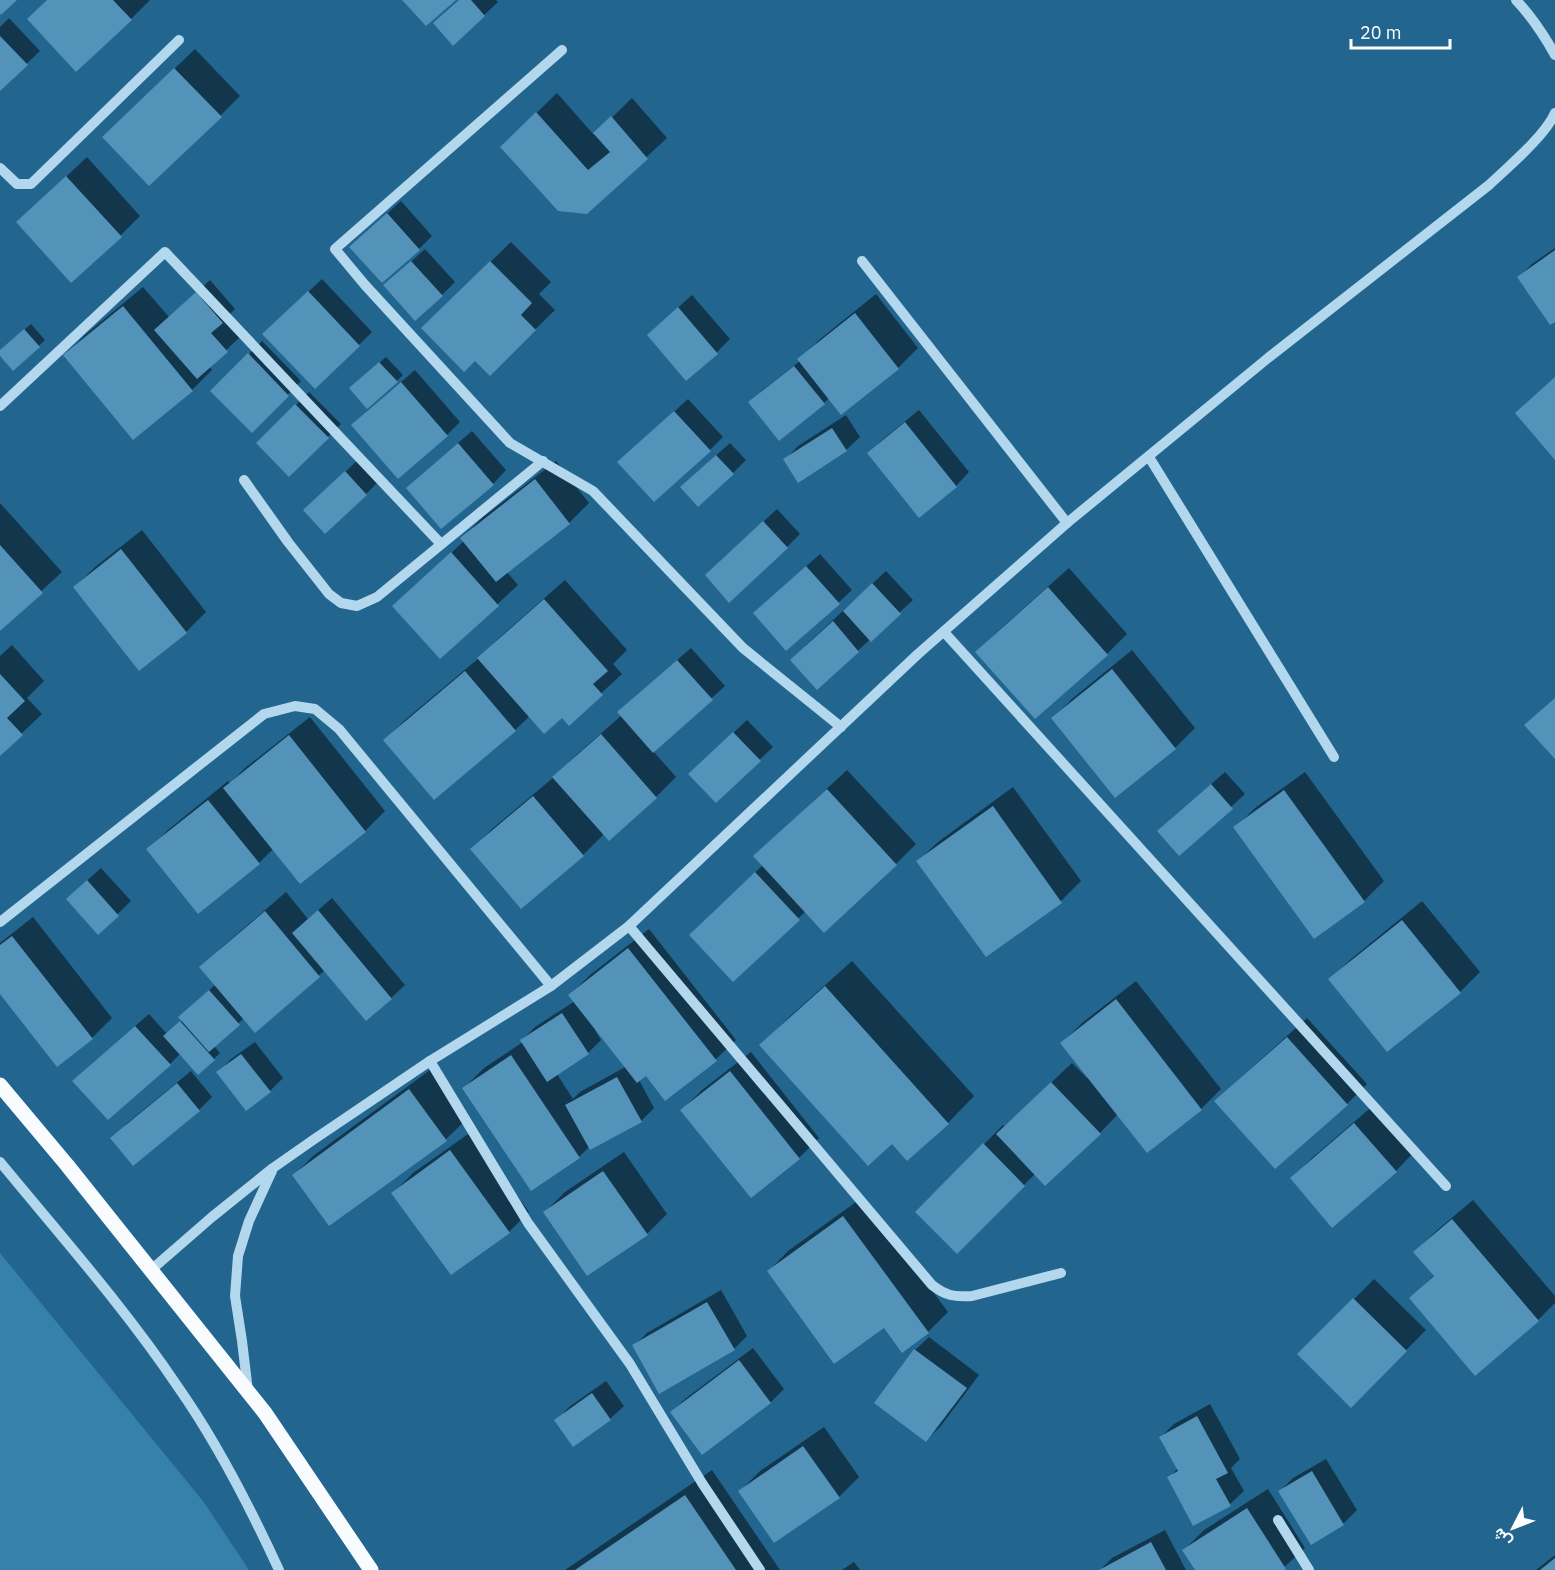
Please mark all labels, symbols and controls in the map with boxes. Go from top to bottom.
scale bar [1351,12,1450,50]
text: 20 m [1360,21,1402,44]
north arrow [1483,1498,1543,1558]
text: ش [1488,1524,1516,1552]

